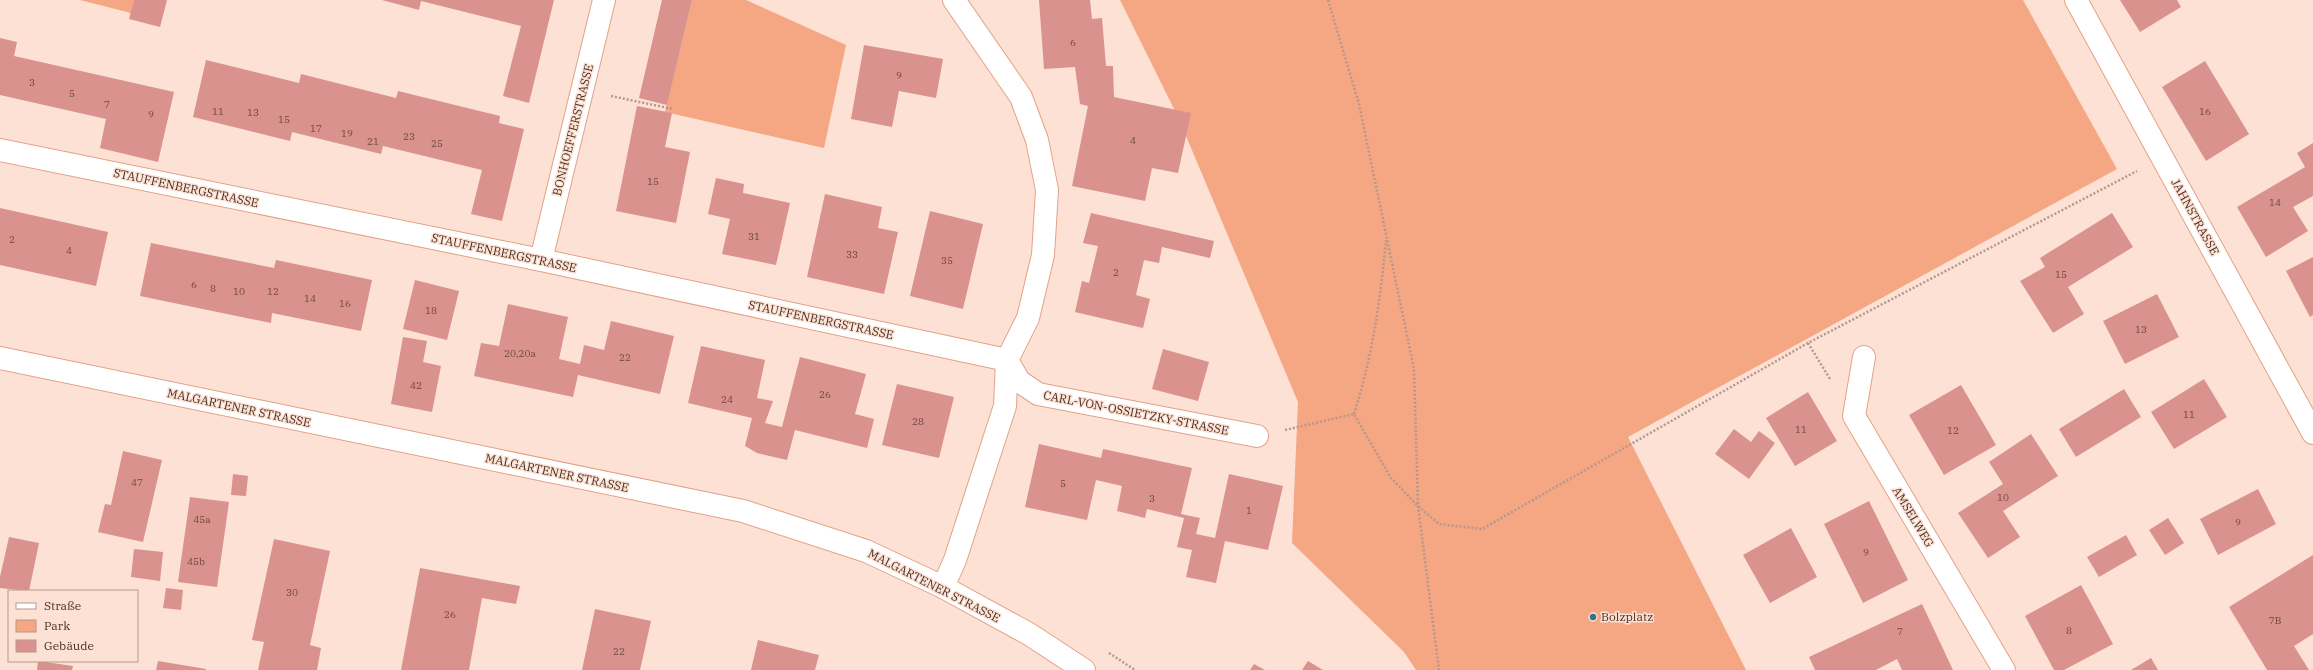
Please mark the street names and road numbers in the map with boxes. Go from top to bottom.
street label: BONHOEFFERSTRASSE [549,62,596,197]
street label: STAUFFENBERGSTRASSE [112,165,260,210]
street label: JAHNSTRASSE [2168,176,2223,258]
street label: STAUFFENBERGSTRASSE [430,230,578,275]
street label: STAUFFENBERGSTRASSE [747,297,895,342]
street label: MALGARTENER STRASSE [166,385,312,430]
street label: CARL-VON-OSSIETZKY-STRASSE [1042,387,1230,438]
street label: MALGARTENER STRASSE [484,450,630,495]
street label: AMSELWEG [1889,484,1938,550]
street label: MALGARTENER STRASSE [866,546,1003,625]

